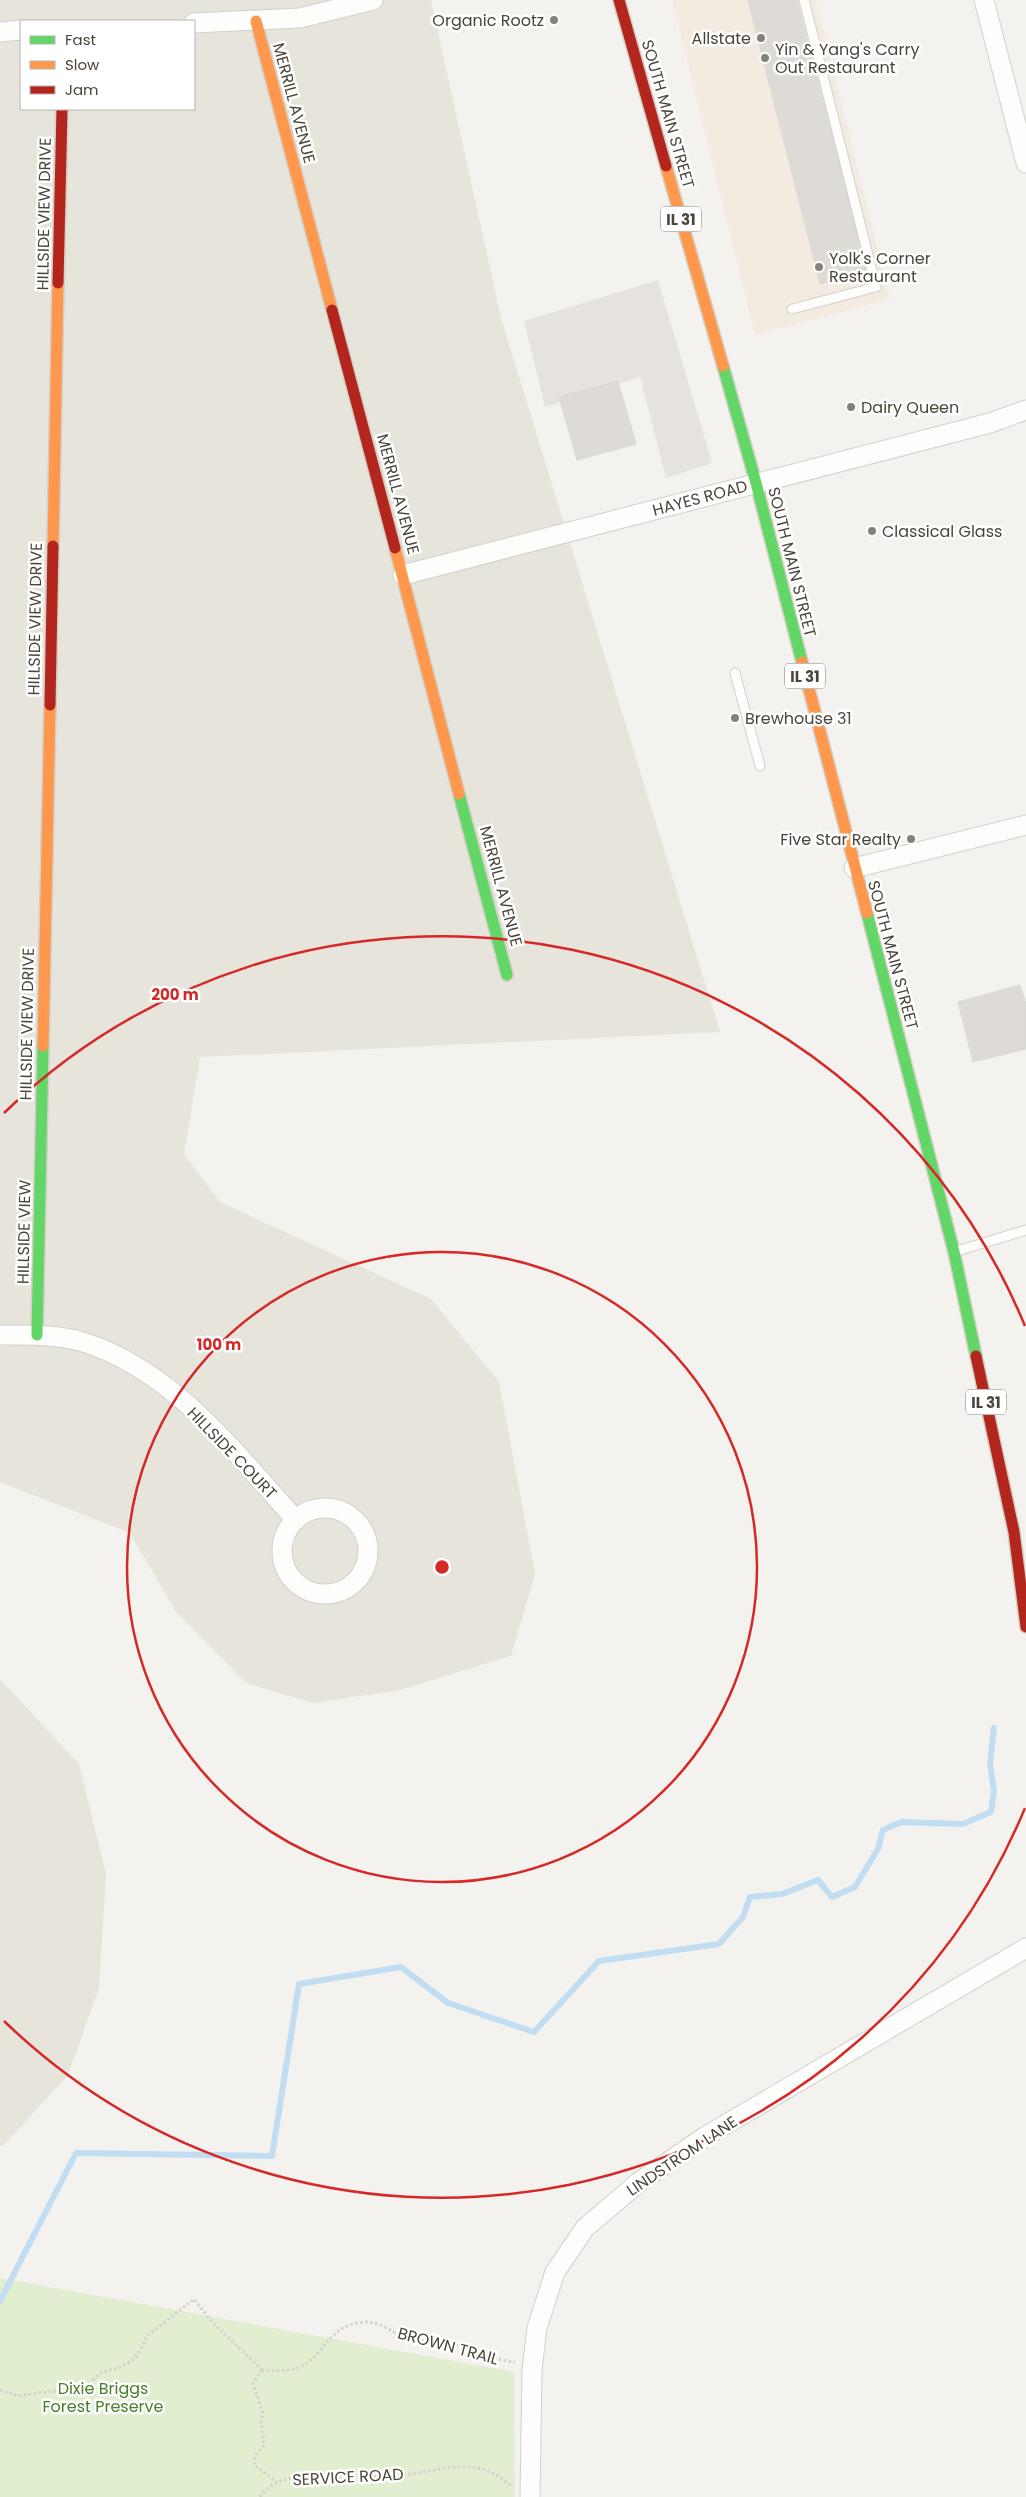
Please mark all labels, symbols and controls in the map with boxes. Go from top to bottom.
place label: Organic Rootz [432,9,544,32]
marker: Organic Rootz [548,14,560,26]
legend [20,20,195,110]
place label: Allstate [692,27,751,50]
text: Fast [65,29,96,50]
marker: Allstate [755,32,767,44]
street label: SOUTH MAIN STREET [636,37,700,191]
place label: Yin & Yang's Carry Out Restaurant [775,38,919,79]
street label: MERRILL AVENUE [267,40,321,166]
marker: Yin & Yang's Carry Out Restaurant [759,52,771,64]
text: Slow [65,54,100,75]
text: Jam [65,79,99,100]
street label: HILLSIDE VIEW DRIVE [31,137,57,291]
road number: IL 31 [661,206,701,232]
place label: Yolk's Corner Restaurant [829,247,931,288]
marker: Yolk's Corner Restaurant [813,261,825,273]
place label: Dairy Queen [861,396,959,419]
marker: Dairy Queen [845,401,857,413]
street label: MERRILL AVENUE [371,431,425,557]
street label: HAYES ROAD [650,474,750,522]
street label: SOUTH MAIN STREET [762,485,822,640]
place label: Classical Glass [882,520,1002,543]
marker: Classical Glass [866,525,878,537]
street label: HILLSIDE VIEW DRIVE [22,542,48,696]
road number: IL 31 [785,664,825,688]
place label: Brewhouse 31 [745,707,852,730]
marker: Brewhouse 31 [729,712,741,724]
street label: MERRILL AVENUE [474,823,528,949]
place label: Five Star Realty [780,828,901,851]
marker: Five Star Realty [905,833,917,845]
street label: SOUTH MAIN STREET [862,878,924,1033]
street label: HILLSIDE VIEW DRIVE [14,947,40,1101]
text: 200 m [151,984,199,1005]
street label: HILLSIDE VIEW [12,1179,36,1284]
text: 100 m [197,1334,241,1355]
road number: IL 31 [966,1390,1006,1414]
street label: HILLSIDE COURT [182,1402,282,1504]
centre of rings [433,1558,451,1576]
street label: LINDSTROM LANE [622,2110,742,2202]
street label: BROWN TRAIL [395,2322,501,2370]
park label: Dixie Briggs Forest Preserve [43,2377,164,2418]
street label: SERVICE ROAD [292,2463,404,2491]

